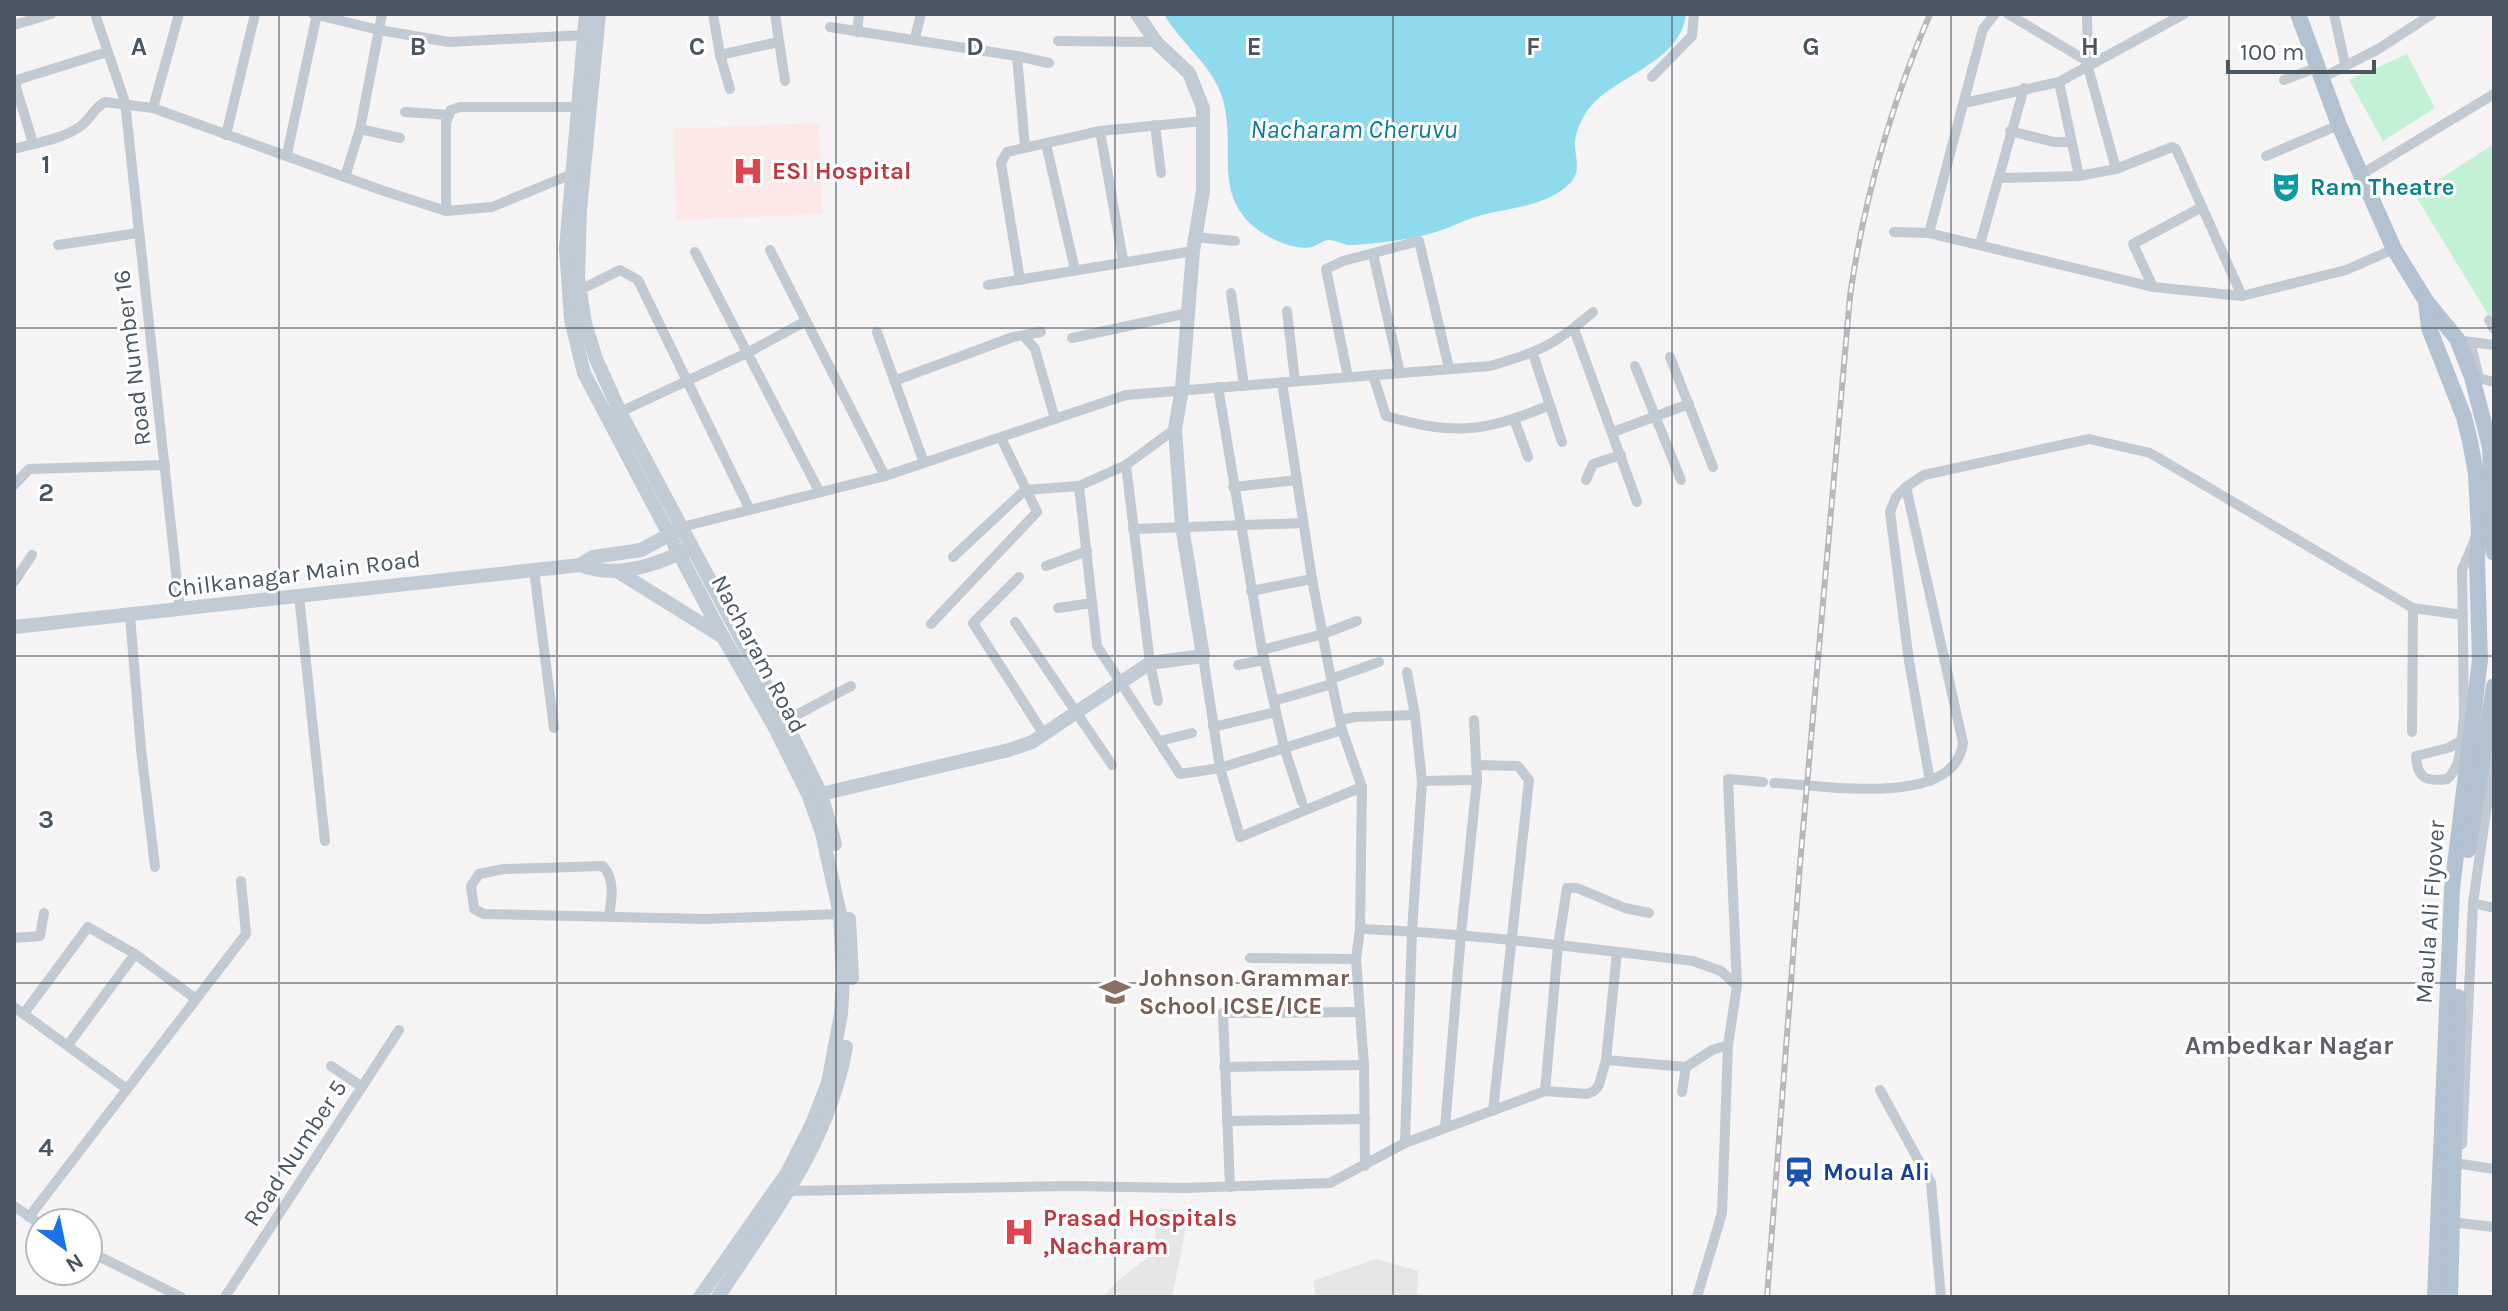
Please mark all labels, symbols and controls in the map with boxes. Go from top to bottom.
scale bar [2228,24,2374,74]
text: A [131,31,147,62]
text: B [410,31,426,62]
text: C [689,31,705,62]
text: D [966,31,984,62]
text: E [1246,31,1262,62]
text: F [1526,31,1540,62]
text: G [1802,31,1820,62]
text: H [2081,31,2099,62]
text: 100 m [2240,38,2305,66]
water label: Nacharam Cheruvu [1250,114,1458,145]
text: 1 [41,149,51,180]
hospital icon: ESI Hospital [731,154,765,188]
place label: ESI Hospital [772,157,911,185]
theatre icon: Ram Theatre [2269,170,2303,204]
place label: Ram Theatre [2310,173,2454,201]
street label: Road Number 16 [107,268,157,448]
text: 2 [38,477,54,508]
street label: Chilkanagar Main Road [166,545,422,603]
street label: Nacharam Road [706,570,812,738]
text: 3 [38,804,54,835]
street label: Maula Ali Flyover [2410,819,2450,1005]
place label: Johnson Grammar School ICSE/ICE [1139,964,1350,1020]
school or university icon: Johnson Grammar School ICSE/ICE [1098,975,1132,1009]
district label: Ambedkar Nagar [2185,1030,2394,1061]
street label: Road Number 5 [237,1075,353,1231]
text: 4 [38,1132,54,1163]
station icon: Moula Ali [1782,1155,1816,1189]
place label: Moula Ali [1823,1158,1930,1186]
place label: Prasad Hospitals ,Nacharam [1043,1204,1237,1260]
north arrow [24,1207,104,1287]
hospital icon: Prasad Hospitals ,Nacharam [1002,1215,1036,1249]
text: N [61,1248,88,1278]

